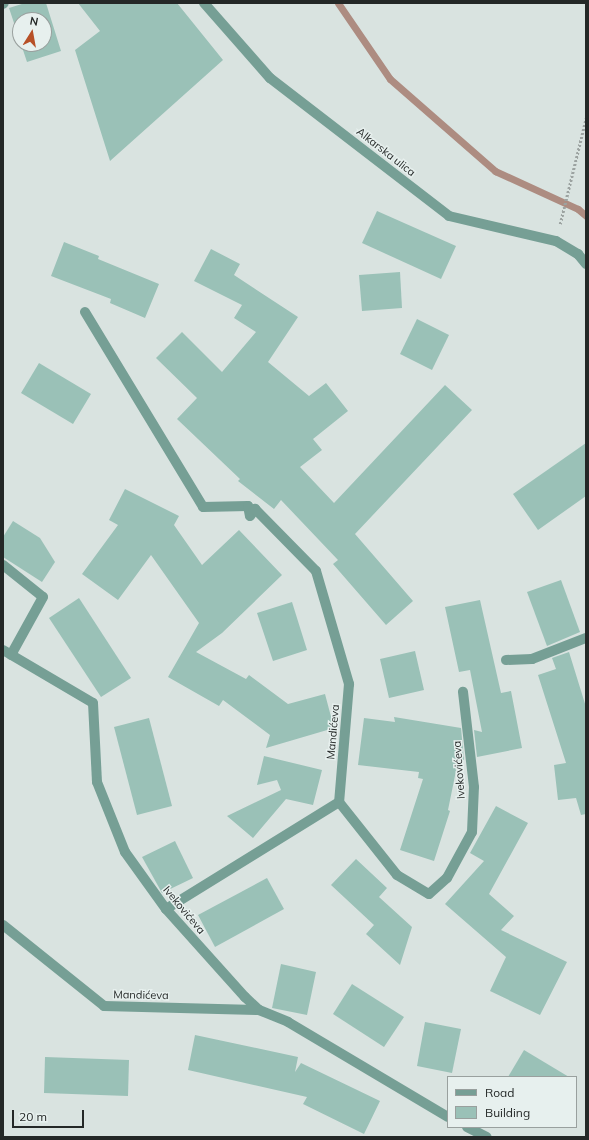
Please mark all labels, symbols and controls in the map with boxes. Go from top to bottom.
north arrow [12,12,52,52]
text: N [29,14,40,29]
street label: Alkarska ulica [354,125,418,179]
street label: Mandićeva [324,704,342,760]
street label: Ivekovićeva [450,740,468,800]
street label: Ivekovićeva [160,883,208,937]
street label: Mandićeva [113,988,169,1002]
legend [447,1076,577,1128]
text: Road [485,1085,514,1100]
scale bar [14,1102,86,1128]
text: Building [485,1105,530,1120]
text: 20 m [19,1109,47,1124]

